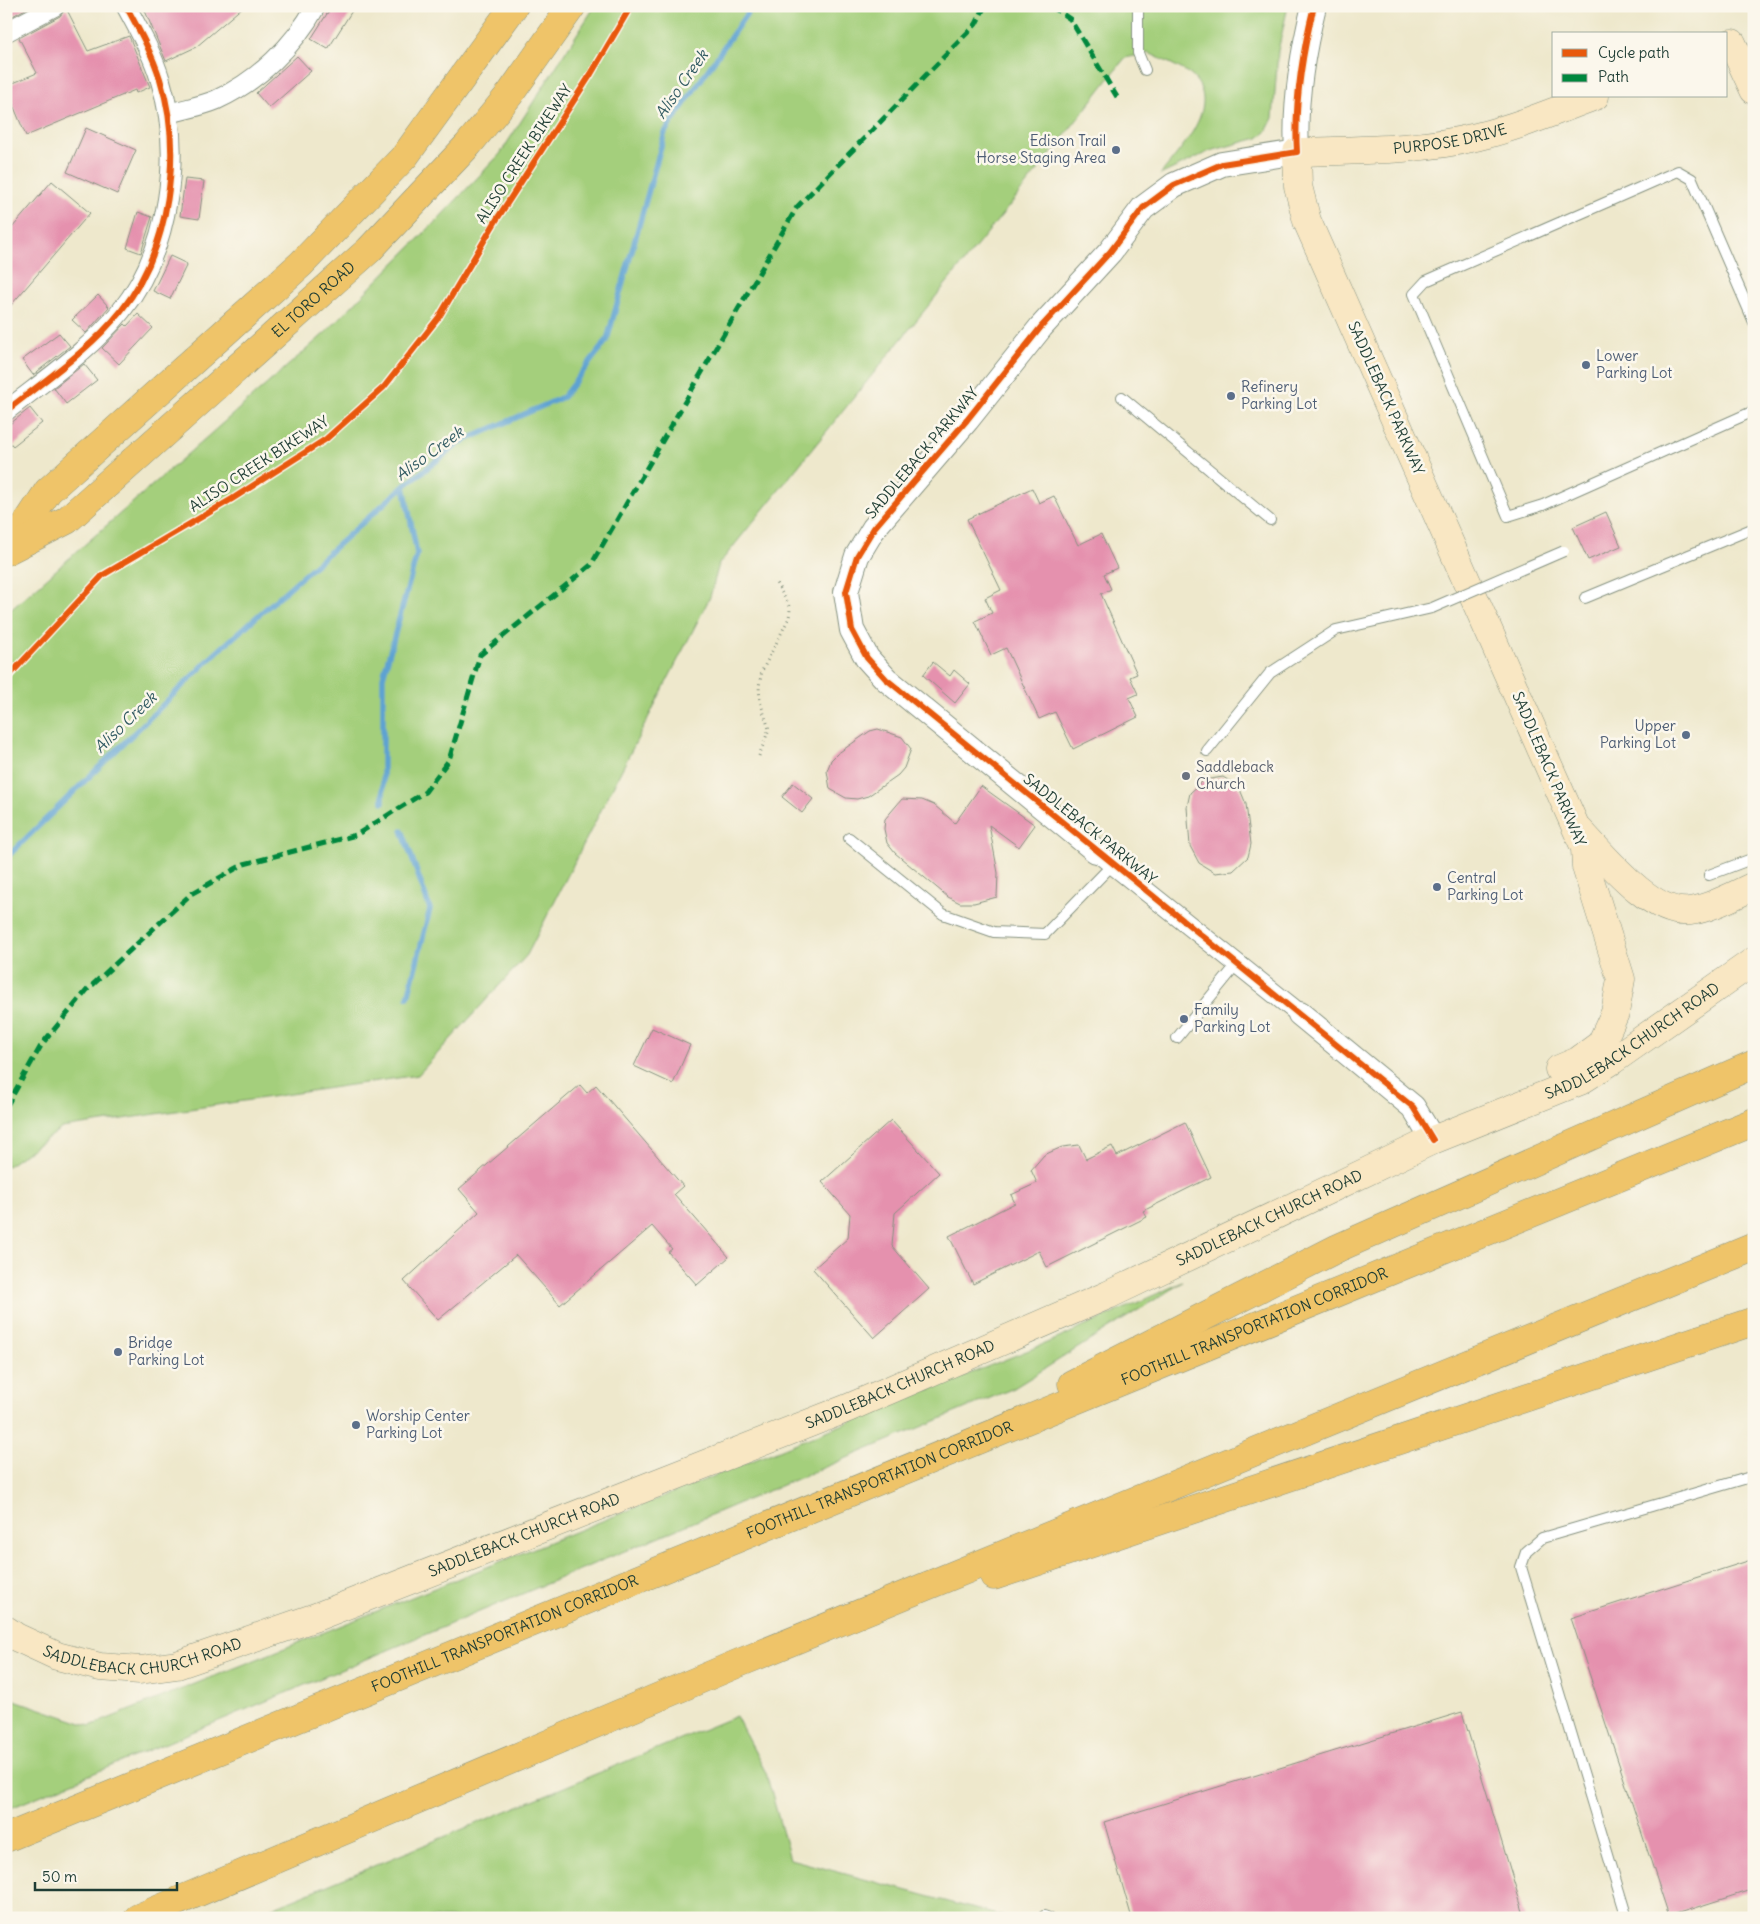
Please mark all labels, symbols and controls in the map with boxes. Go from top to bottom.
legend [1552,32,1728,98]
text: Cycle path [1598,43,1670,62]
water label: Aliso Creek [650,44,713,122]
text: Path [1598,67,1629,86]
street label: ALISO CREEK BIKEWAY [471,80,576,227]
street label: PURPOSE DRIVE [1393,119,1509,158]
place label: Edison Trail Horse Staging Area [976,131,1106,167]
marker: Edison Trail Horse Staging Area [1110,144,1122,156]
street label: EL TORO ROAD [267,257,359,342]
street label: SADDLEBACK PARKWAY [1344,318,1429,478]
place label: Lower Parking Lot [1596,346,1672,382]
marker: Lower Parking Lot [1580,359,1592,371]
place label: Refinery Parking Lot [1241,377,1317,413]
street label: SADDLEBACK PARKWAY [861,382,983,522]
marker: Refinery Parking Lot [1225,390,1237,402]
street label: ALISO CREEK BIKEWAY [185,411,333,516]
water label: Aliso Creek [391,420,468,484]
water label: Aliso Creek [89,686,162,757]
street label: SADDLEBACK PARKWAY [1508,689,1591,850]
place label: Upper Parking Lot [1600,716,1676,752]
marker: Upper Parking Lot [1680,729,1692,741]
place label: Saddleback Church [1196,757,1274,793]
street label: SADDLEBACK PARKWAY [1020,769,1161,889]
marker: Saddleback Church [1180,770,1192,782]
place label: Central Parking Lot [1447,868,1523,904]
marker: Central Parking Lot [1431,881,1443,893]
street label: SADDLEBACK CHURCH ROAD [1542,978,1723,1103]
place label: Family Parking Lot [1194,1000,1270,1036]
marker: Family Parking Lot [1178,1013,1190,1025]
street label: SADDLEBACK CHURCH ROAD [1173,1165,1365,1270]
street label: FOOTHILL TRANSPORTATION CORRIDOR [1118,1263,1391,1389]
place label: Bridge Parking Lot [128,1333,204,1369]
street label: SADDLEBACK CHURCH ROAD [802,1335,998,1433]
marker: Bridge Parking Lot [112,1346,124,1358]
place label: Worship Center Parking Lot [366,1406,470,1442]
street label: FOOTHILL TRANSPORTATION CORRIDOR [743,1416,1016,1543]
marker: Worship Center Parking Lot [350,1419,362,1431]
street label: SADDLEBACK CHURCH ROAD [426,1489,623,1581]
street label: FOOTHILL TRANSPORTATION CORRIDOR [368,1570,641,1696]
street label: SADDLEBACK CHURCH ROAD [40,1633,244,1679]
scale bar [35,1859,178,1891]
text: 50 m [42,1867,77,1886]

